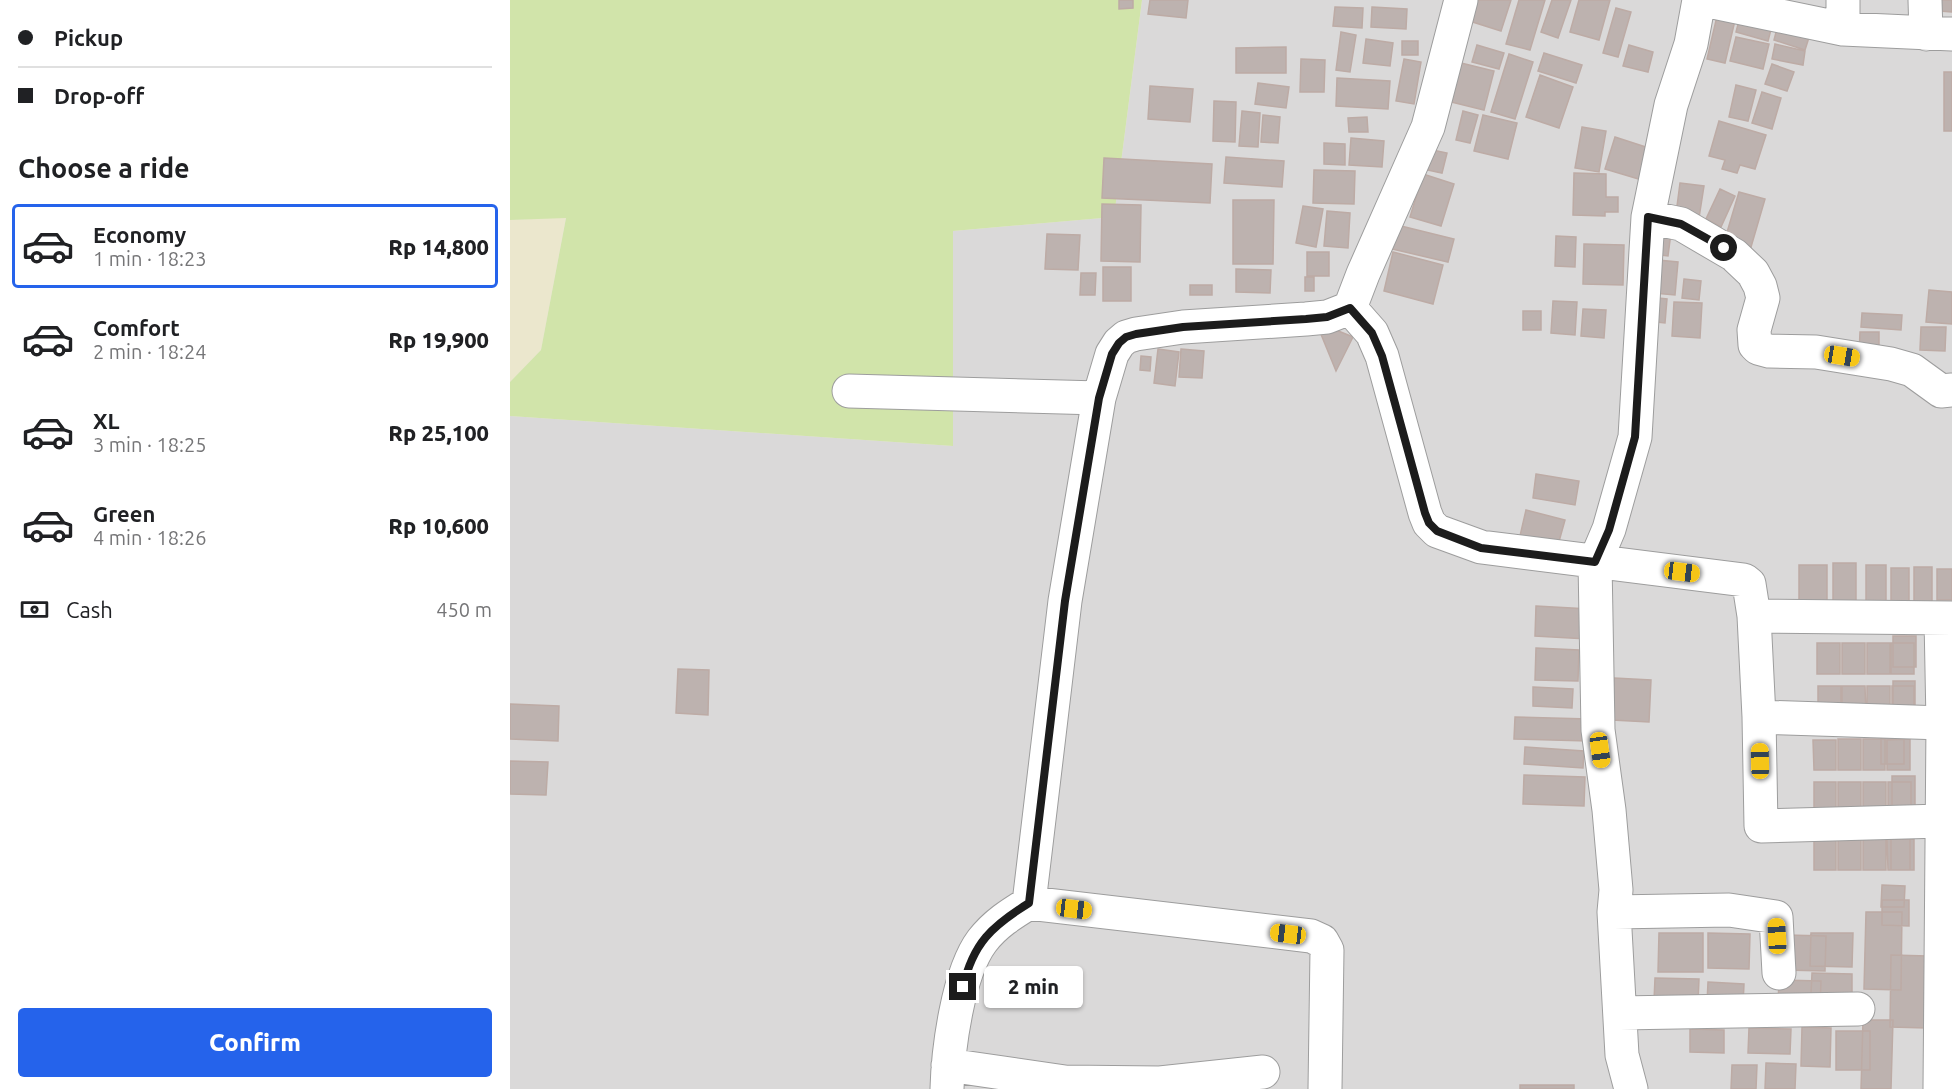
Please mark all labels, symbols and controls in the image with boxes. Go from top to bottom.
text: Pickup [54,25,123,50]
text: Drop-off [54,83,144,108]
text: Choose a ride [18,153,190,183]
icon: car [21,219,75,273]
text: Economy [93,222,186,247]
text: Rp 14,800 [388,234,489,259]
route start [1710,234,1737,261]
text: 1 min · 18:23 [93,247,207,270]
icon: car [21,312,75,366]
text: Comfort [93,315,180,340]
text: Rp 19,900 [388,327,489,352]
text: 2 min · 18:24 [93,340,207,363]
car [1823,344,1861,368]
icon: car [21,405,75,459]
text: XL [93,408,120,433]
text: Rp 25,100 [388,420,489,445]
text: 3 min · 18:25 [93,433,207,456]
icon: car [21,498,75,552]
text: Green [93,501,155,526]
text: Rp 10,600 [388,513,489,538]
text: 4 min · 18:26 [93,526,207,549]
car [1663,561,1701,583]
icon: cash [18,593,51,626]
text: Cash [66,597,113,622]
text: 450 m [436,598,492,621]
car [1589,731,1611,769]
car [1751,743,1769,779]
car [1055,898,1093,920]
car [1767,918,1787,954]
car [1269,923,1307,945]
callout: 2 min [984,966,1083,1008]
route end [949,973,976,1000]
text: 2 min [1008,975,1059,998]
button: Confirm [18,1008,492,1077]

